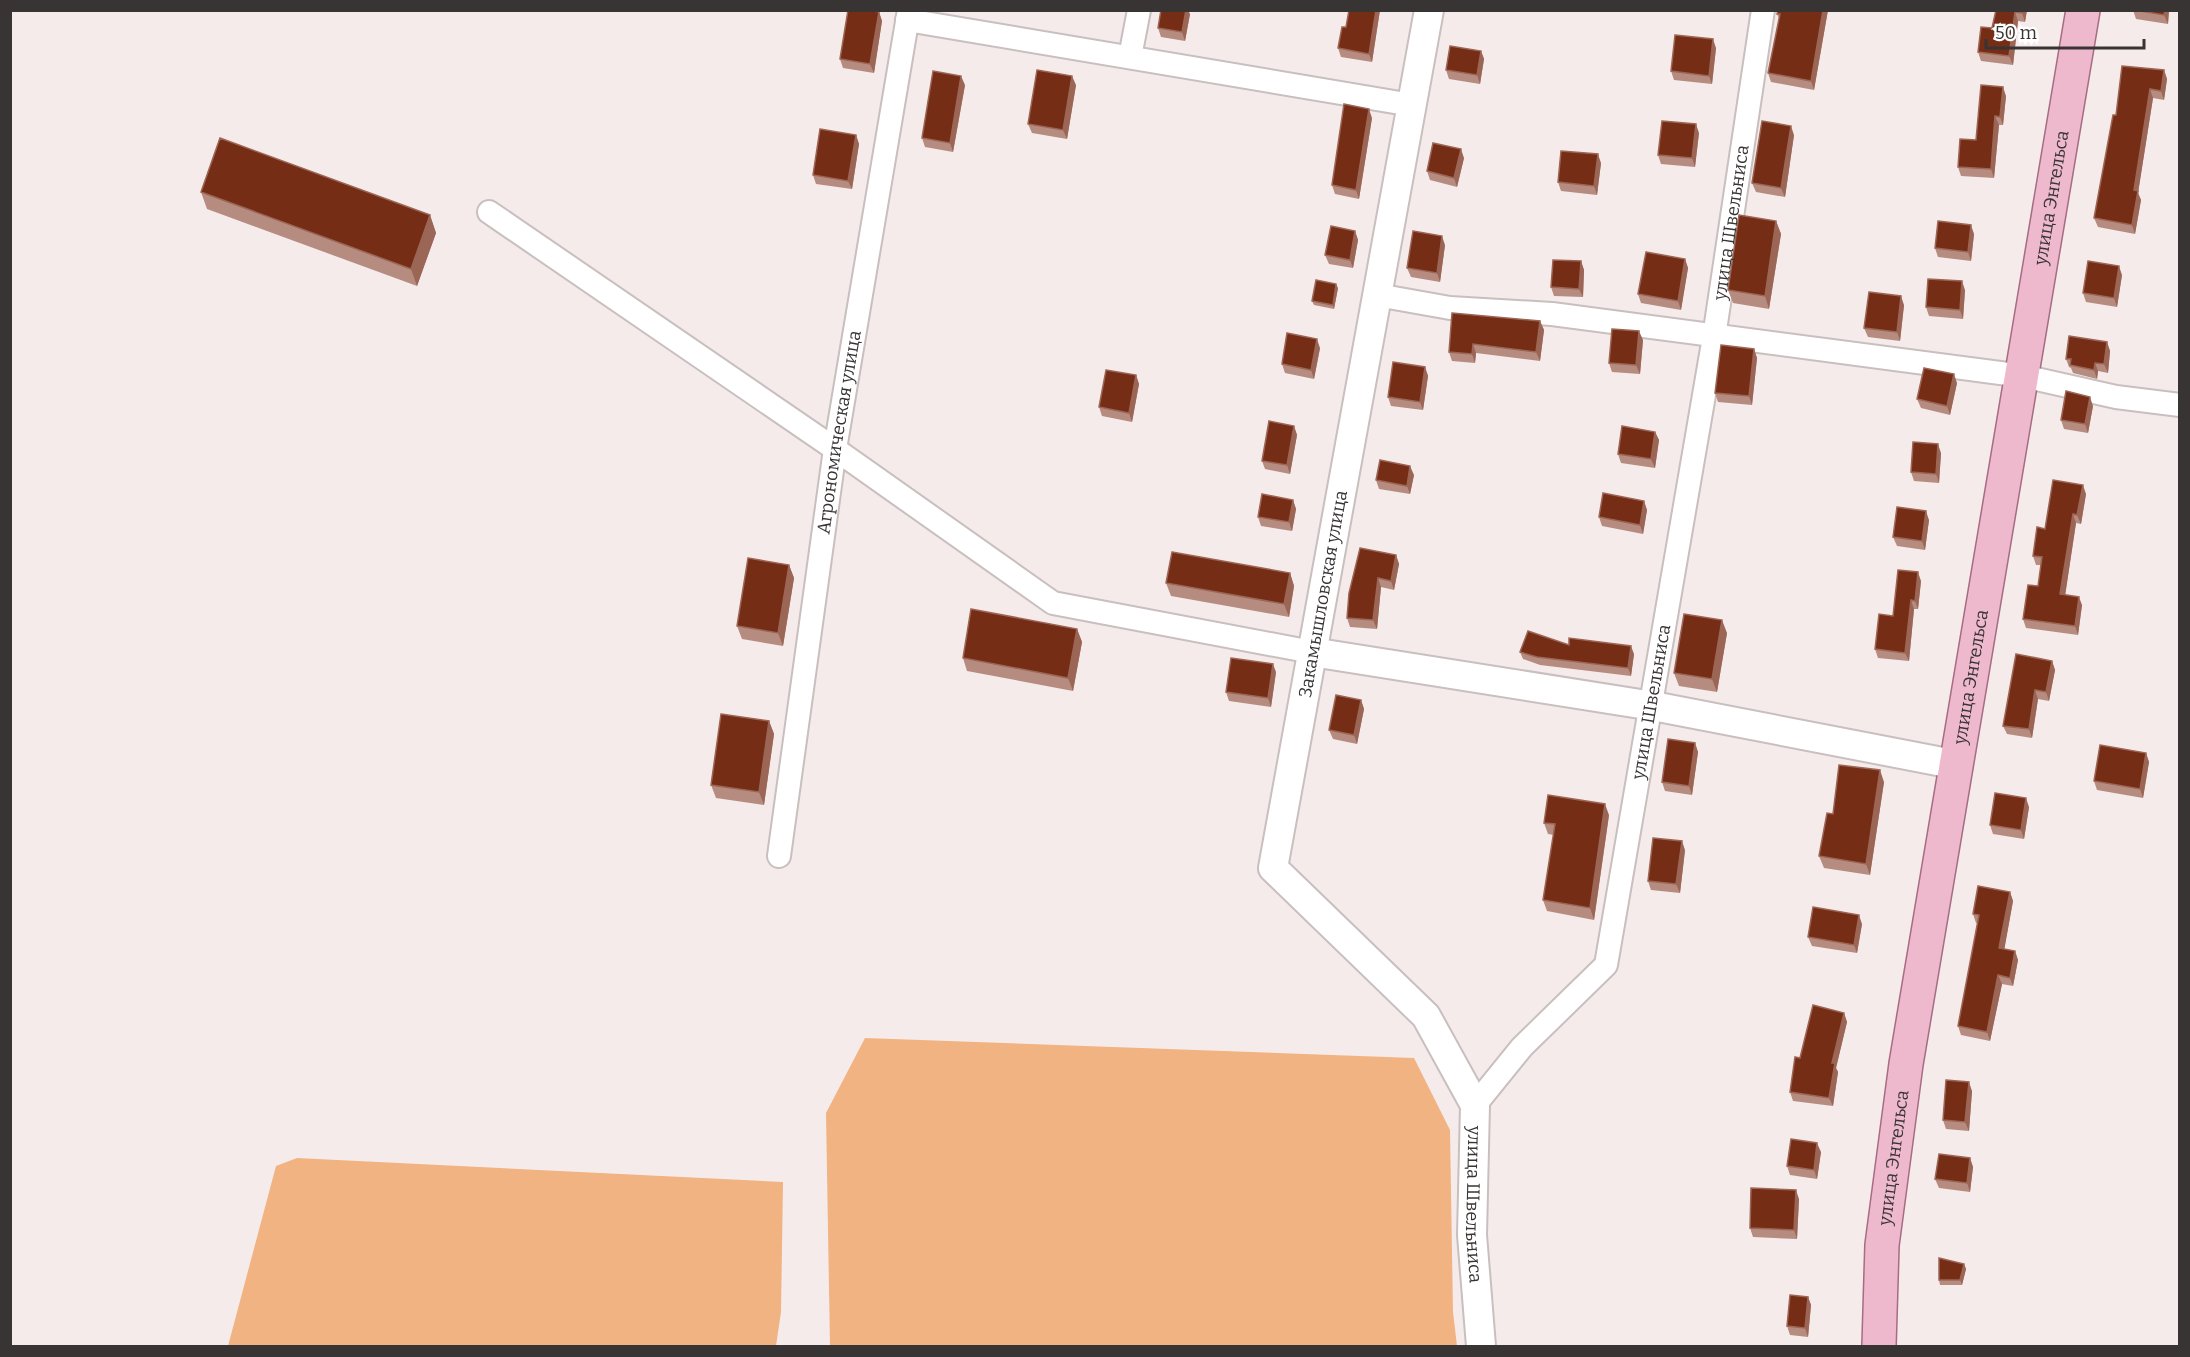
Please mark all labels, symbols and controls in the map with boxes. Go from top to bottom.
scale bar [1986,12,2144,50]
text: 50 m [1995,22,2037,44]
street label: улица Энгельса [2029,129,2074,268]
street label: улица Швельниса [1708,143,1754,303]
street label: Агрономическая улица [812,329,866,535]
street label: Закамышловская улица [1294,488,1352,699]
street label: улица Энгельса [1949,608,1993,747]
street label: улица Швельниса [1627,623,1675,782]
street label: улица Энгельса [1874,1089,1913,1228]
street label: улица Швельниса [1461,1125,1487,1284]

